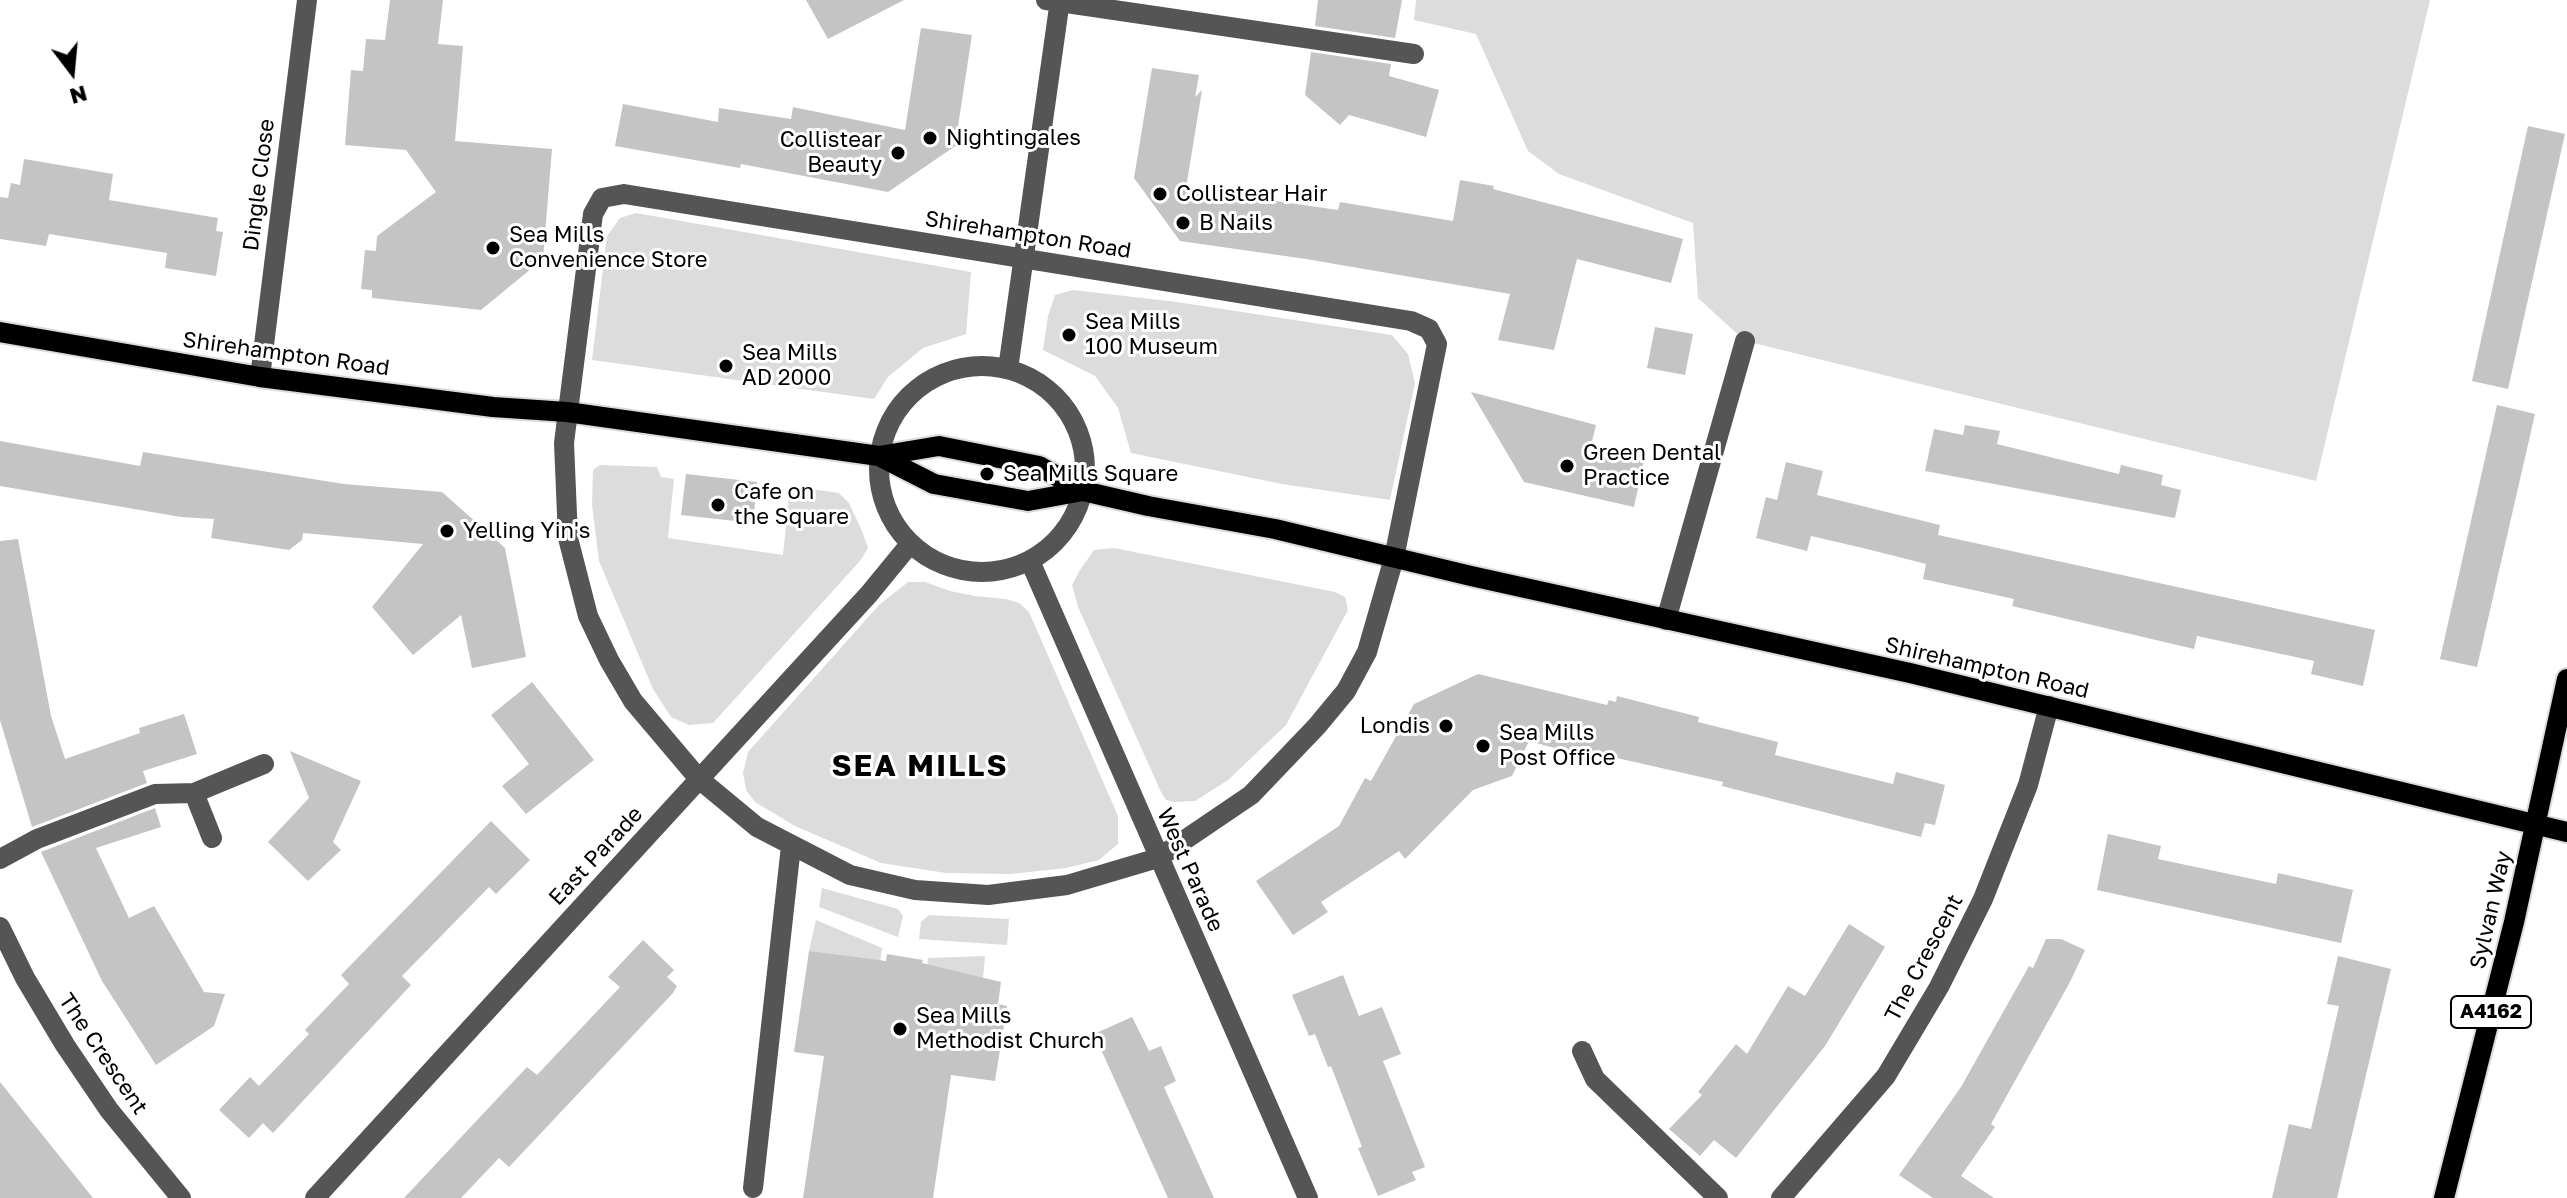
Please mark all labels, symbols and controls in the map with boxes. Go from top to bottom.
north arrow [32,32,112,112]
text: N [67,80,91,111]
street label: Dingle Close [238,117,280,253]
place label: Nightingales [946,125,1081,151]
place label: Collistear Beauty [780,127,882,178]
marker: Nightingales [921,129,939,147]
marker: Collistear Beauty [889,144,907,162]
place label: Collistear Hair [1176,181,1327,207]
marker: Collistear Hair [1151,185,1169,203]
street label: Shirehampton Road [923,206,1133,264]
place label: B Nails [1199,210,1273,236]
marker: B Nails [1174,214,1192,232]
place label: Sea Mills Convenience Store [509,222,708,274]
marker: Sea Mills Convenience Store [484,239,502,257]
place label: Sea Mills 100 Museum [1085,309,1218,360]
street label: Shirehampton Road [181,326,391,382]
marker: Sea Mills 100 Museum [1060,326,1078,344]
place label: Sea Mills AD 2000 [742,340,837,392]
marker: Sea Mills AD 2000 [717,357,735,375]
place label: Green Dental Practice [1583,440,1721,492]
marker: Green Dental Practice [1558,457,1576,475]
place label: Sea Mills Square [1003,461,1178,487]
marker: Sea Mills Square [978,465,996,483]
place label: Cafe on the Square [734,479,849,530]
marker: Cafe on the Square [709,496,727,514]
place label: Yelling Yin's [463,518,590,544]
marker: Yelling Yin's [438,522,456,540]
street label: Shirehampton Road [1882,632,2092,704]
place label: Londis [1360,713,1430,739]
marker: Londis [1437,717,1455,735]
place label: Sea Mills Post Office [1499,720,1616,772]
marker: Sea Mills Post Office [1474,737,1492,755]
district label: SEA MILLS [831,748,1009,784]
street label: East Parade [544,801,648,911]
street label: West Parade [1151,804,1229,936]
street label: Sylvan Way [2465,848,2517,972]
street label: The Crescent [1879,890,1969,1026]
street label: The Crescent [53,989,153,1119]
road number: A4162 [2451,996,2531,1028]
place label: Sea Mills Methodist Church [916,1003,1104,1054]
marker: Sea Mills Methodist Church [891,1020,909,1038]

